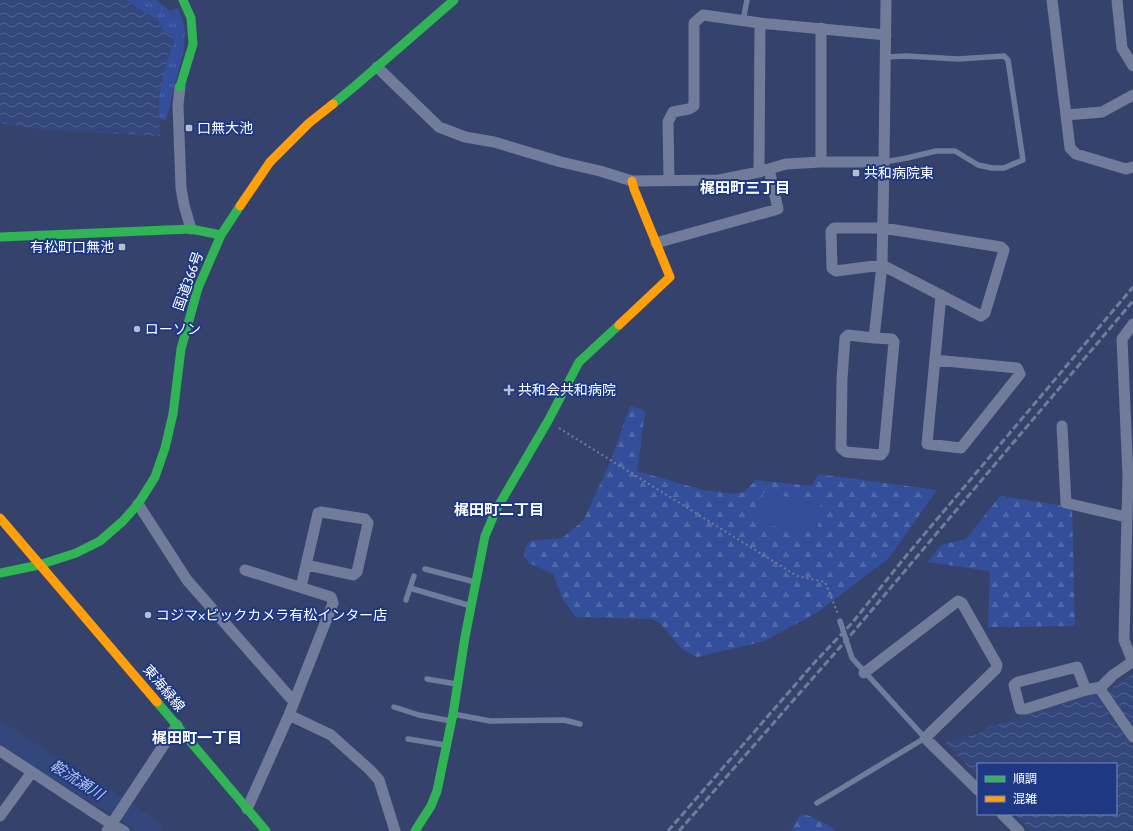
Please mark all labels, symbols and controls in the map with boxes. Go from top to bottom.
place label: 口無大池 [197,120,253,136]
marker: 口無大池 [184,123,194,133]
place label: 共和病院東 [864,165,934,181]
marker: 共和病院東 [851,168,861,178]
district label: 梶田町三丁目 [700,179,790,196]
place label: 有松町口無池 [30,239,114,255]
marker: 有松町口無池 [117,242,127,252]
street label: 国道366号 [170,249,206,313]
place label: ローソン [145,321,201,337]
marker: ローソン [132,324,142,334]
place label: 共和会共和病院 [518,382,616,398]
marker: 共和会共和病院 [503,384,515,396]
district label: 梶田町二丁目 [454,501,544,518]
place label: コジマ×ビックカメラ有松インター店 [156,607,387,623]
marker: コジマ×ビックカメラ有松インター店 [143,610,153,620]
street label: 東海緑線 [140,661,188,715]
district label: 梶田町一丁目 [152,729,242,746]
water label: 鞍流瀬川 [47,756,109,804]
legend [977,763,1117,815]
text: 順調 [1013,772,1037,786]
text: 混雑 [1013,792,1037,806]

